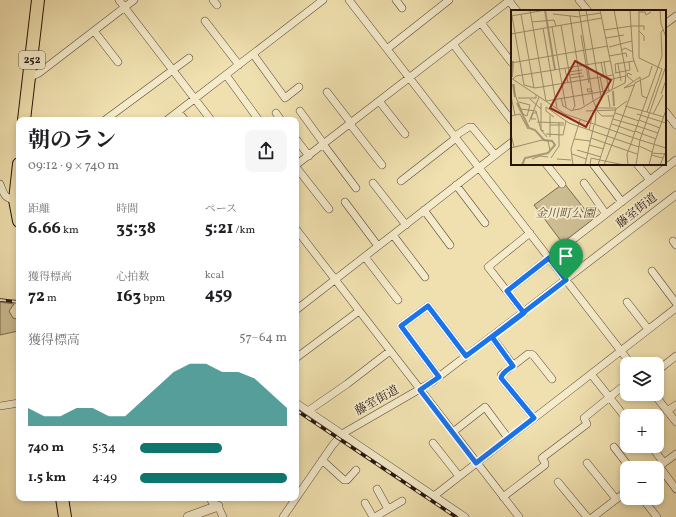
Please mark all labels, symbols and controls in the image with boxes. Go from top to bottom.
inset map [511,10,666,165]
road number: 252 [19,51,45,69]
text: 朝のラン [28,126,116,157]
button: share [245,130,287,172]
text: 09:12 · 9 × 740 m [28,157,119,175]
street label: 藤室街道 [613,190,661,232]
text: 距離 [28,202,50,217]
text: 時間 [116,202,138,217]
text: ペース [205,202,237,217]
park label: 金川町公園 [535,206,597,222]
text: 6.66 [28,217,61,240]
text: 35:38 [116,217,156,240]
text: 5:21 [205,217,233,240]
text: km [61,223,79,238]
text: /km [233,223,255,238]
pin [549,239,583,280]
icon: arrive [555,245,577,267]
text: kcal [205,268,224,283]
text: 獲得標高 [28,270,72,285]
text: 心拍数 [116,270,149,285]
text: 459 [205,283,232,306]
text: 72 [28,285,45,308]
text: 163 [116,285,141,308]
text: m [45,291,57,306]
text: bpm [141,291,165,306]
text: 57–64 m [239,329,287,347]
text: 獲得標高 [28,332,80,350]
map controls [620,357,664,505]
button: layers [620,357,664,401]
street label: 藤室街道 [352,382,402,420]
button: + [620,409,664,453]
text: 740 m [28,439,64,457]
text: 5:34 [92,439,116,457]
button: − [620,461,664,505]
text: 1.5 km [28,469,66,487]
text: 4:49 [92,469,117,487]

